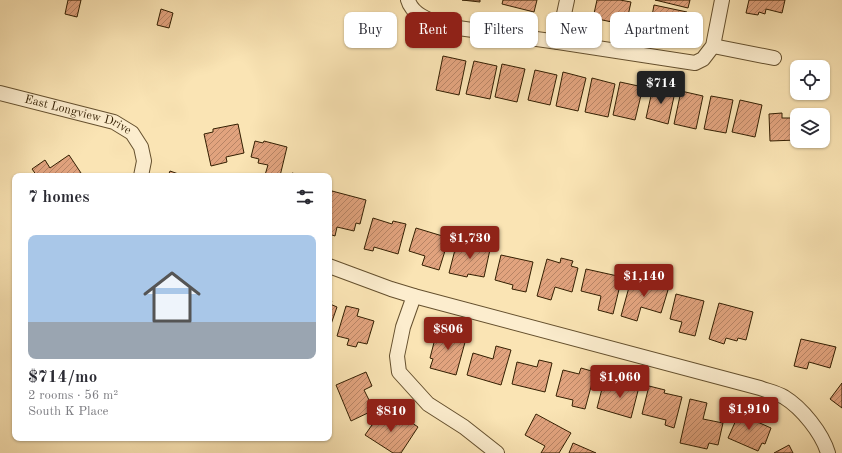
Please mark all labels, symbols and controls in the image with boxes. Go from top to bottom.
chip: Buy [344,12,397,48]
chip: Rent [405,12,462,48]
chip: Filters [470,12,538,48]
chip: New [546,12,602,48]
chip: Apartment [610,12,703,48]
map controls [790,60,830,148]
button: locate [790,60,830,100]
pin: $714 [637,71,685,105]
text: $714 [646,77,676,90]
street label: East Longview Drive [23,94,134,137]
button: layers [790,108,830,148]
icon: filters [294,186,316,208]
text: 7 homes [28,189,90,206]
pin: $1,730 [437,226,503,260]
text: $1,730 [449,232,491,245]
icon: home [136,261,208,333]
pin: $1,140 [611,264,677,298]
text: $1,140 [623,270,665,283]
pin: $806 [424,317,472,351]
text: $806 [433,323,463,336]
pin: $1,060 [587,365,653,399]
text: $714/mo [28,369,97,386]
text: $1,060 [599,371,641,384]
text: 2 rooms · 56 m² [28,389,118,402]
pin: $1,910 [716,397,782,431]
pin: $810 [367,399,415,433]
text: $1,910 [728,403,770,416]
text: South K Place [28,405,109,418]
text: $810 [376,405,406,418]

